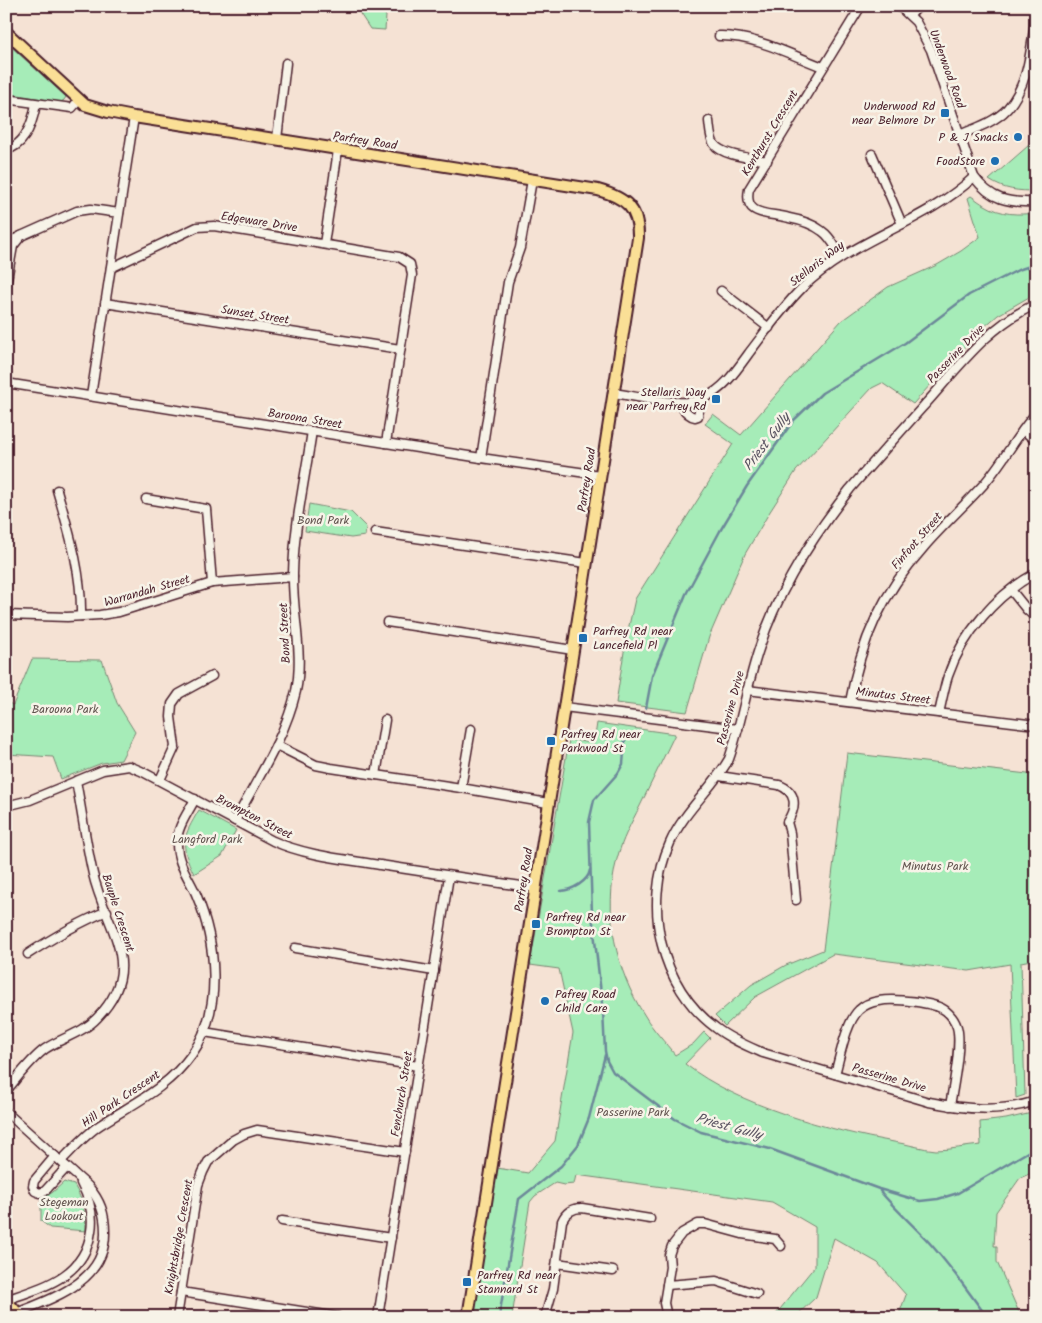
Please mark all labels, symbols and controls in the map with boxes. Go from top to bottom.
street label: Underwood Road [924,27,970,112]
street label: Kenthurst Crescent [737,86,803,180]
place label: Underwood Rd near Belmore Dr [852,97,936,130]
marker: Underwood Rd near Belmore Dr [939,107,951,119]
street label: Parfrey Road [332,127,399,156]
place label: P & J Snacks [939,128,1008,147]
marker: P & J Snacks [1012,131,1024,143]
place label: FoodStore [936,152,986,171]
marker: FoodStore [989,155,1001,167]
street label: Edgeware Drive [219,207,299,238]
street label: Stellaris Way [785,236,849,292]
street label: Sunset Street [219,300,291,330]
street label: Passerine Drive [923,320,990,388]
place label: Stellaris Way near Parfrey Rd [626,383,707,416]
marker: Stellaris Way near Parfrey Rd [710,393,722,405]
street label: Baroona Street [266,404,344,434]
water label: Priest Gully [738,406,798,476]
street label: Parfrey Road [573,446,602,513]
street label: Finfoot Street [887,508,948,574]
park label: Bond Park [297,511,349,530]
street label: Warrandah Street [102,570,192,612]
street label: Bond Street [274,602,296,664]
place label: Parfrey Rd near Lancefield Pl [593,622,674,655]
marker: Parfrey Rd near Lancefield Pl [577,632,589,644]
street label: Passerine Drive [712,668,750,747]
street label: Minutus Street [854,682,932,710]
park label: Baroona Park [32,700,99,719]
place label: Parfrey Rd near Parkwood St [561,725,642,758]
marker: Parfrey Rd near Parkwood St [545,735,557,747]
street label: Brompton Street [212,789,296,845]
park label: Langford Park [172,830,243,849]
street label: Parfrey Road [510,846,539,913]
park label: Minutus Park [902,857,969,876]
street label: Bauple Crescent [96,871,140,955]
place label: Parfrey Rd near Brompton St [546,908,627,941]
marker: Parfrey Rd near Brompton St [530,918,542,930]
place label: Pafrey Road Child Care [555,985,617,1018]
marker: Pafrey Road Child Care [539,995,551,1007]
street label: Fenchurch Street [386,1049,418,1138]
street label: Passerine Drive [850,1058,929,1098]
street label: Hill Park Crescent [78,1065,165,1132]
park label: Passerine Park [597,1103,670,1122]
water label: Priest Gully [694,1108,767,1147]
street label: Knightsbridge Crescent [160,1178,199,1296]
park label: Stegeman Lookout [39,1193,89,1226]
place label: Parfrey Rd near Stannard St [477,1266,558,1299]
marker: Parfrey Rd near Stannard St [461,1276,473,1288]

